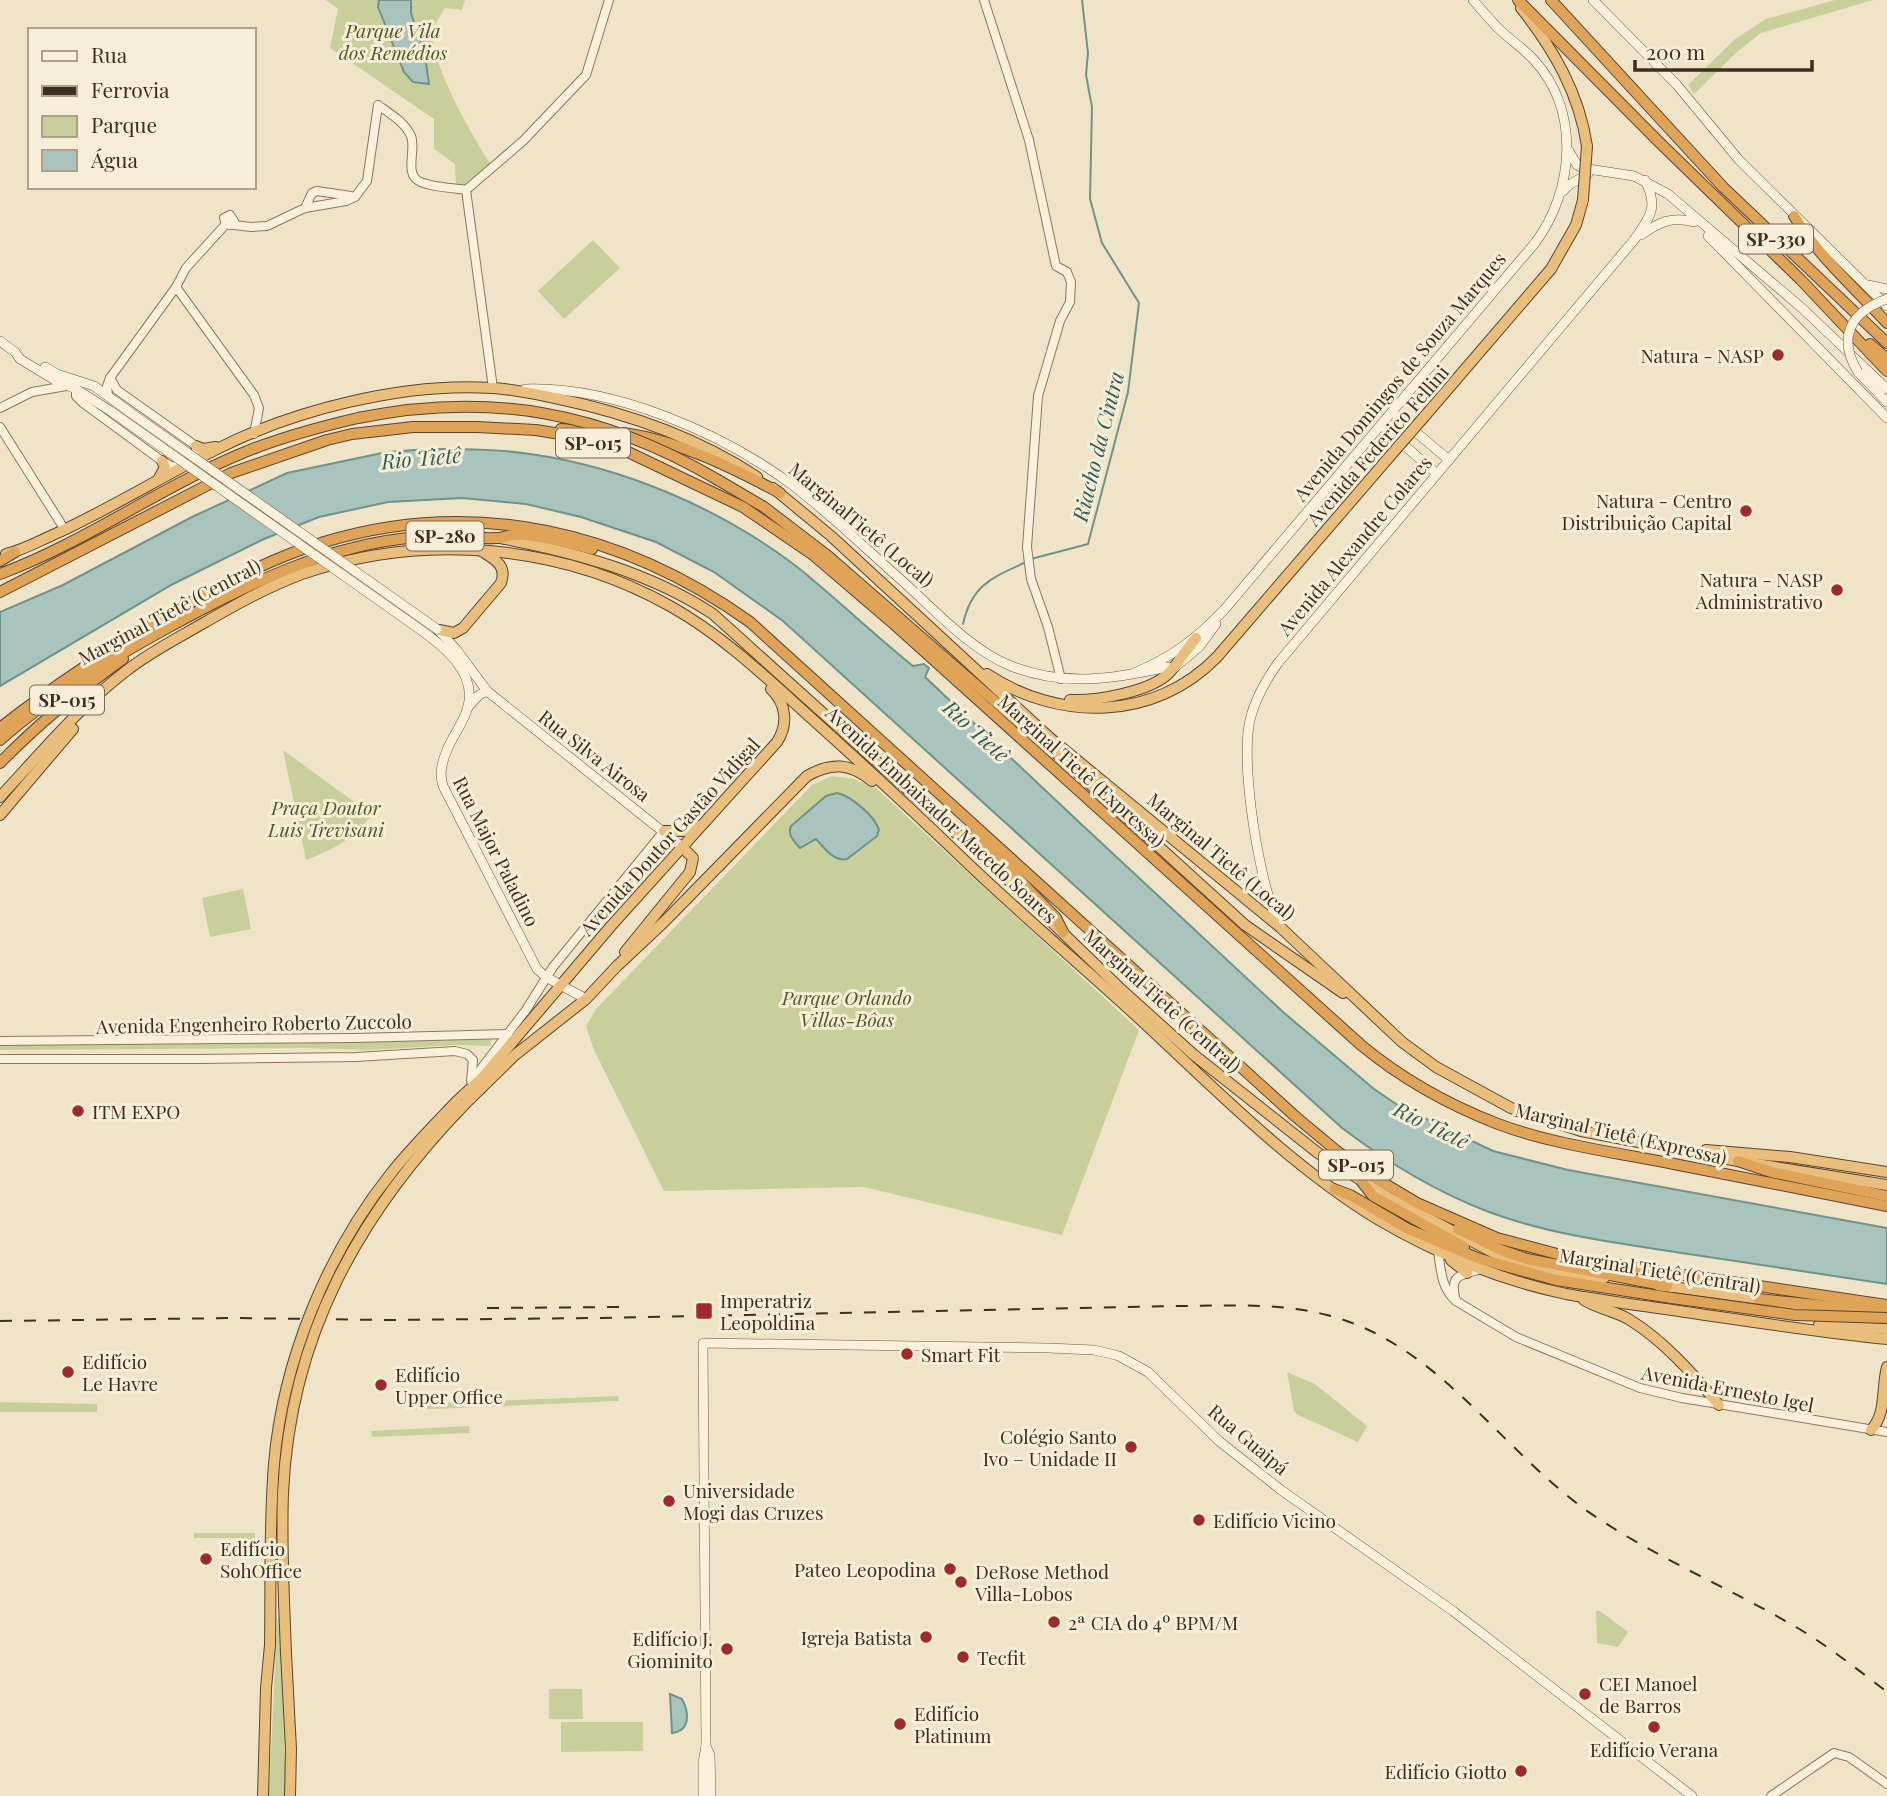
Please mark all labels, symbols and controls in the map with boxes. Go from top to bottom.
park label: Parque Vila dos Remédios [339,17,447,65]
legend [28,28,256,189]
scale bar [1635,28,1812,72]
text: 200 m [1646,37,1705,65]
text: Rua [91,40,128,68]
text: Ferrovia [91,75,170,103]
text: Parque [91,110,157,138]
text: Água [90,145,139,173]
road number: SP-330 [1739,225,1813,254]
street label: Avenida Domingos de Souza Marques [1286,246,1511,507]
place label: Natura - NASP [1640,342,1764,368]
marker: Natura - NASP [1770,347,1786,363]
street label: Avenida Federico Fellini [1299,359,1454,532]
water label: Riacho da Cintra [1065,368,1129,525]
road number: SP-015 [556,428,630,458]
water label: Rio Tietê [379,439,464,475]
street label: Avenida Alexandre Colares [1270,450,1437,641]
street label: MarginalTietê (Local) [784,456,940,592]
place label: Natura - Centro Distribuição Capital [1562,487,1733,535]
marker: Natura - Centro Distribuição Capital [1738,503,1754,519]
road number: SP-280 [406,522,484,550]
street label: Marginal Tietê (Central) [73,552,265,670]
place label: Natura - NASP Administrativo [1695,566,1823,614]
marker: Natura - NASP Administrativo [1829,582,1845,598]
road number: SP-015 [30,686,104,714]
street label: Marginal Tietê (Expressa) [993,688,1171,852]
water label: Rio Tietê [937,692,1018,769]
street label: Avenida Embaixador Macedo Soares [820,699,1063,928]
street label: Rua Silva Airosa [534,703,657,807]
street label: Avenida Doutor Gastão Vidigal [572,731,765,941]
street label: Rua Major Paladino [448,771,546,931]
street label: Marginal Tietê (Local) [1142,786,1302,926]
park label: Praça Doutor Luis Trevisani [267,794,385,842]
street label: Marginal Tietê (Central) [1079,922,1247,1078]
park label: Parque Orlando Villas-Bôas [781,984,912,1032]
street label: Avenida Engenheiro Roberto Zuccolo [95,1007,412,1039]
water label: Rio Tietê [1389,1093,1476,1155]
street label: Marginal Tietê (Expressa) [1513,1096,1729,1170]
place label: ITM EXPO [92,1098,180,1124]
marker: ITM EXPO [70,1103,86,1119]
road number: SP-015 [1319,1150,1393,1180]
street label: Marginal Tietê (Central) [1558,1241,1762,1299]
place label: Imperatriz Leopoldina [720,1287,816,1335]
marker: Imperatriz Leopoldina [694,1301,714,1321]
place label: Smart Fit [921,1341,1001,1367]
marker: Smart Fit [899,1346,915,1362]
place label: Edifício Le Havre [82,1348,158,1396]
street label: Avenida Ernesto Igel [1639,1358,1817,1418]
place label: Edifício Upper Office [395,1361,503,1409]
marker: Edifício Le Havre [60,1364,76,1380]
marker: Edifício Upper Office [373,1377,389,1393]
street label: Rua Guaipá [1203,1398,1295,1481]
place label: Colégio Santo Ivo – Unidade II [983,1423,1117,1471]
marker: Colégio Santo Ivo – Unidade II [1123,1439,1139,1455]
place label: Universidade Mogi das Cruzes [683,1477,823,1525]
marker: Universidade Mogi das Cruzes [661,1493,677,1509]
place label: Edifício Vicino [1213,1507,1336,1533]
marker: Edifício Vicino [1191,1512,1207,1528]
place label: Edifício SohOffice [220,1535,302,1583]
marker: Edifício SohOffice [198,1551,214,1567]
place label: Pateo Leopodina [794,1556,937,1582]
place label: DeRose Method Villa-Lobos [974,1558,1109,1606]
marker: Pateo Leopodina [942,1561,958,1577]
marker: DeRose Method Villa-Lobos [953,1574,969,1590]
place label: 2ª CIA do 4º BPM/M [1068,1609,1238,1635]
marker: 2ª CIA do 4º BPM/M [1046,1614,1062,1630]
place label: Igreja Batista [801,1624,913,1650]
place label: Edifício J. Giominito [627,1625,713,1673]
marker: Igreja Batista [918,1629,934,1645]
marker: Edifício J. Giominito [719,1641,735,1657]
place label: Tecfit [977,1644,1026,1670]
marker: Tecfit [955,1649,971,1665]
place label: CEI Manoel de Barros [1599,1670,1698,1718]
marker: CEI Manoel de Barros [1577,1686,1593,1702]
place label: Edifício Platinum [914,1700,992,1748]
marker: Edifício Platinum [892,1716,908,1732]
marker: Edifício Verana [1646,1719,1662,1735]
place label: Edifício Verana [1590,1736,1719,1762]
place label: Edifício Giotto [1385,1758,1507,1784]
marker: Edifício Giotto [1513,1763,1529,1779]

